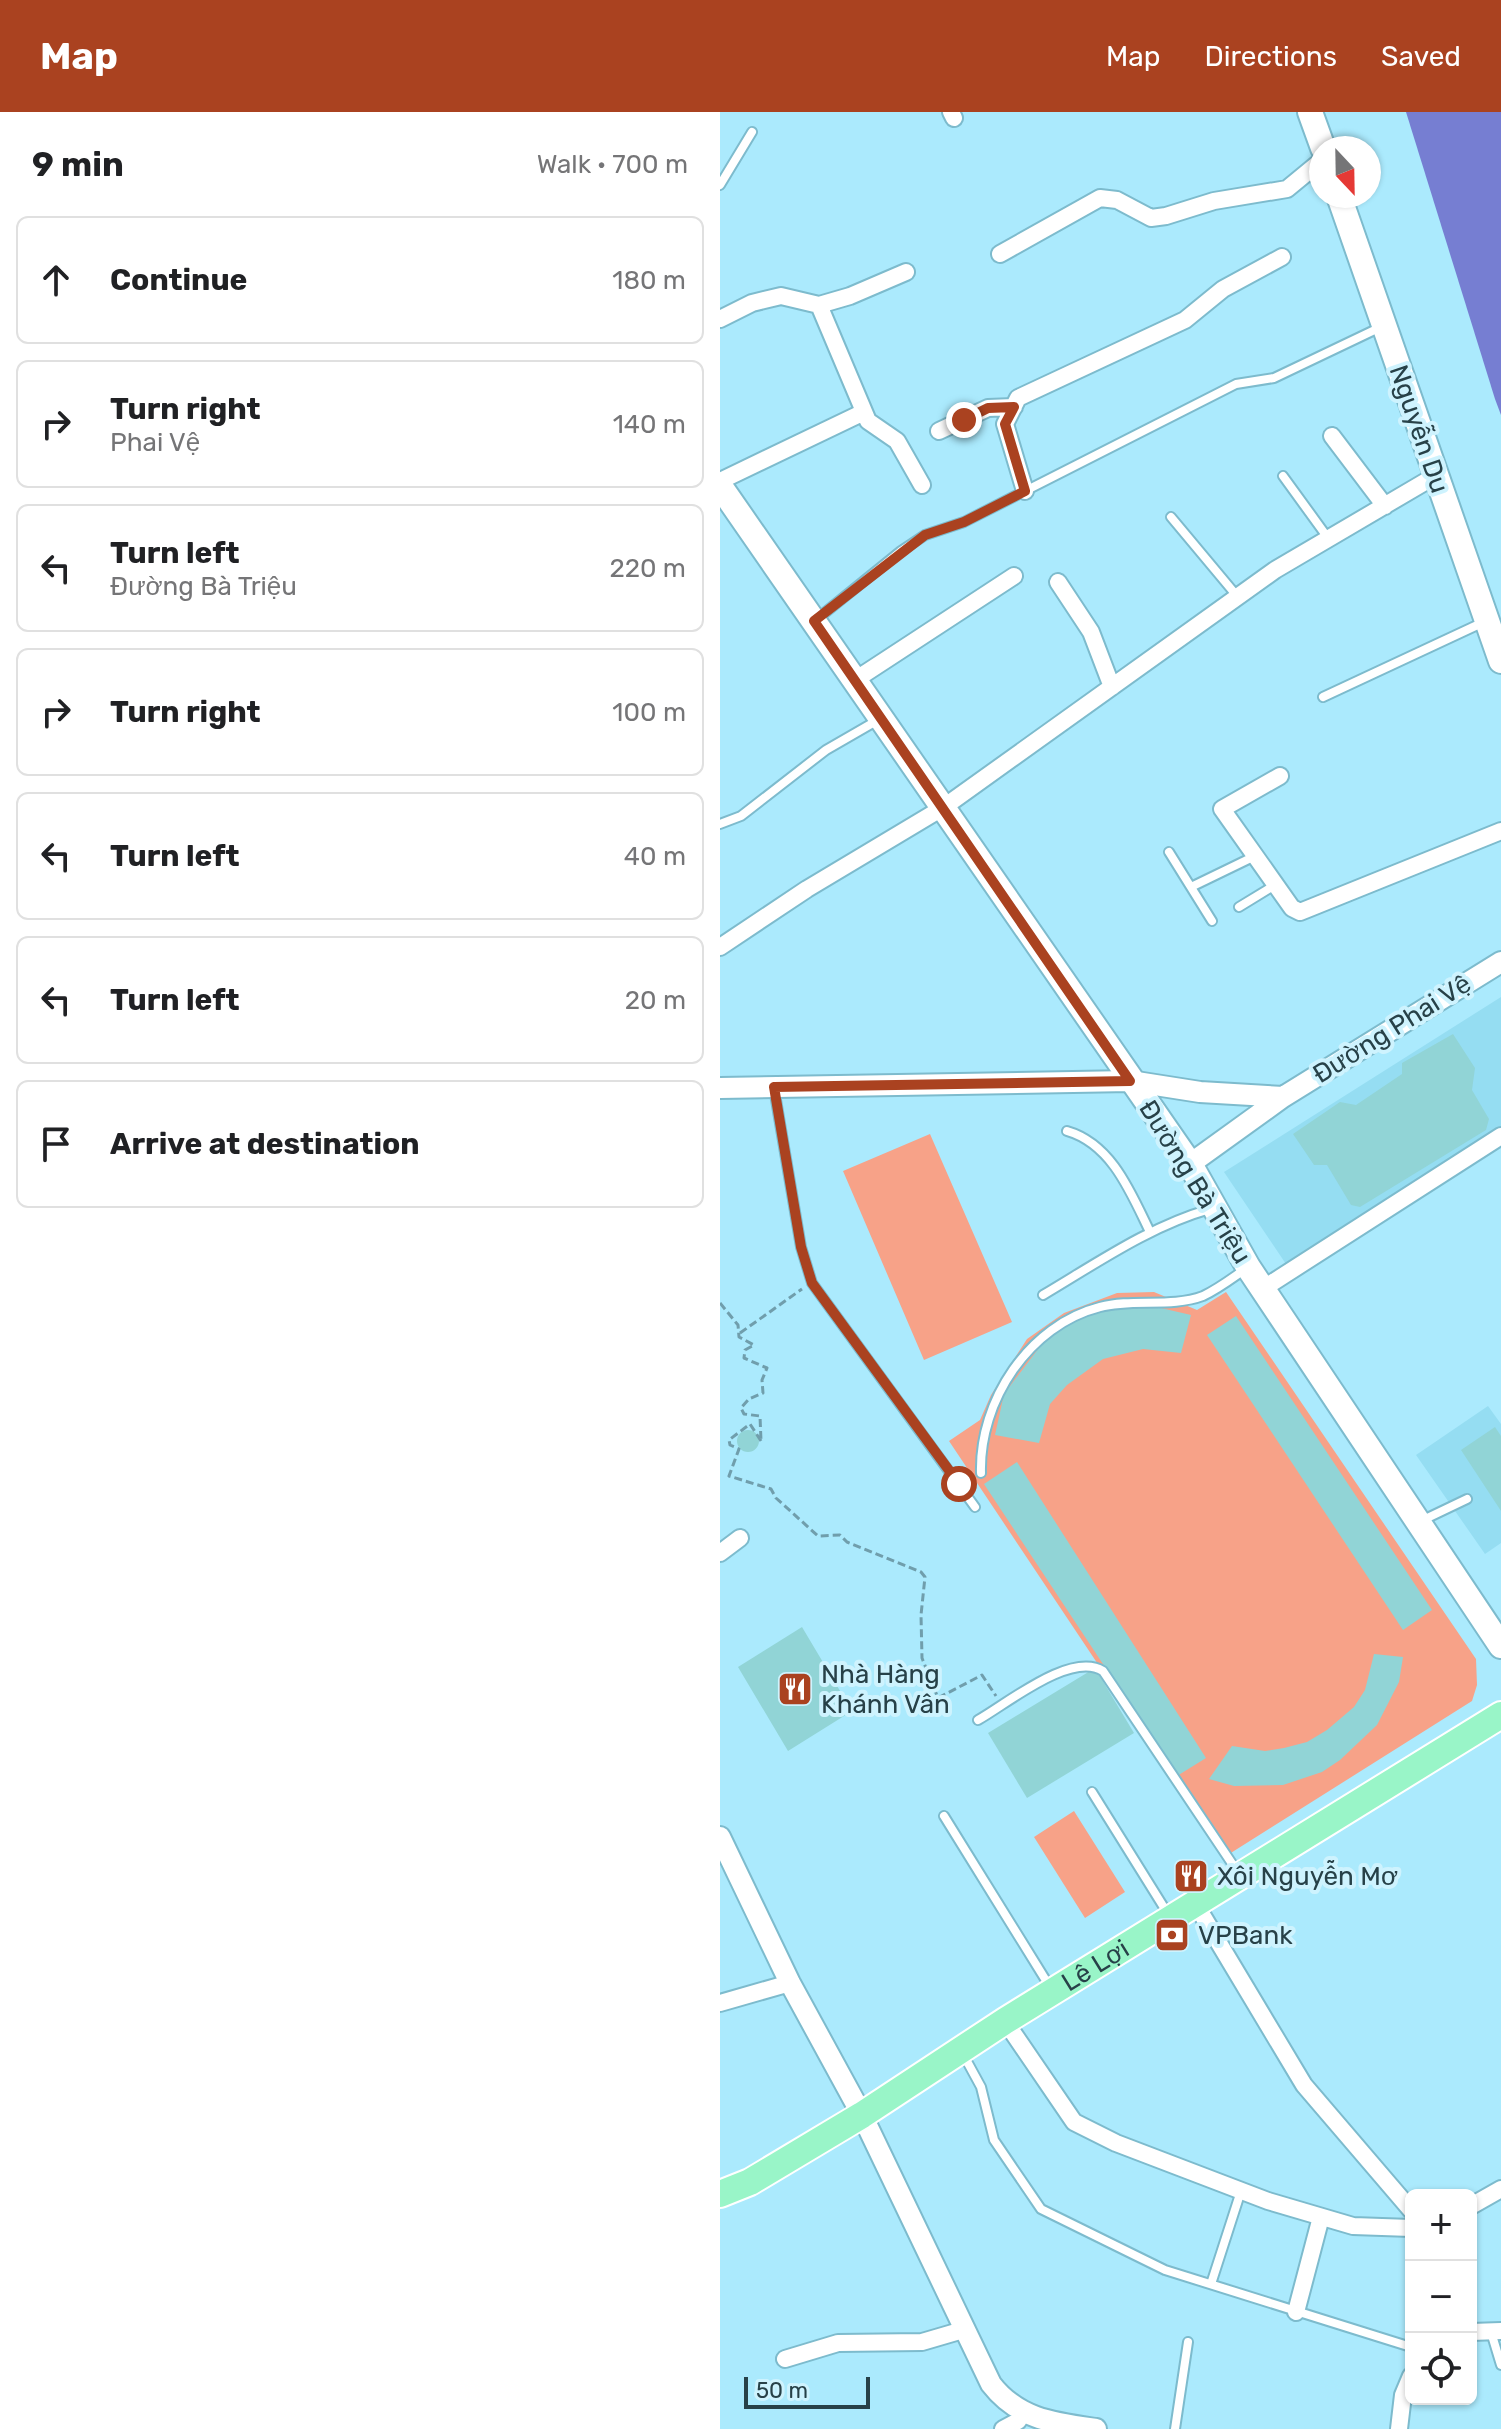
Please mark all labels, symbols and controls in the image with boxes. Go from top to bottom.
text: Map [40,33,118,79]
text: Map [1106,40,1160,73]
text: Directions [1204,40,1337,73]
text: Saved [1381,40,1461,73]
north arrow [1309,136,1381,208]
text: 9 min [32,144,124,185]
text: Walk · 700 m [537,149,688,180]
icon: ahead [34,258,78,302]
text: Continue [110,262,247,298]
text: 180 m [612,265,686,296]
street label: Nguyễn Du [1383,361,1456,497]
text: Turn right [110,391,261,427]
icon: right [34,402,78,446]
route end [946,402,982,438]
text: 140 m [613,409,686,440]
text: Phai Vệ [110,427,200,458]
text: Turn left [110,535,240,571]
icon: left [34,546,78,590]
text: 220 m [609,553,686,584]
text: Đường Bà Triệu [110,571,297,602]
icon: right [34,690,78,734]
text: Turn right [110,694,261,730]
text: 100 m [612,697,686,728]
icon: left [34,834,78,878]
text: Turn left [110,838,240,874]
text: 40 m [624,841,686,872]
street label: Đường Phai Vệ [1307,968,1477,1090]
icon: left [34,978,78,1022]
text: Turn left [110,982,240,1018]
text: 20 m [625,985,686,1016]
street label: Đường Bà Triệu [1132,1095,1258,1269]
icon: arrive [34,1122,78,1166]
text: Arrive at destination [110,1126,420,1162]
route start [941,1466,977,1502]
place label: Nhà Hàng Khánh Vân [821,1659,950,1720]
restaurant icon: Nhà Hàng Khánh Vân [776,1670,814,1708]
restaurant icon: Xôi Nguyễn Mơ [1172,1857,1210,1895]
place label: Xôi Nguyễn Mơ [1217,1860,1398,1892]
bank icon: VPBank [1153,1916,1191,1954]
place label: VPBank [1198,1920,1293,1951]
street label: Lê Lợi [1056,1933,1135,1998]
map controls [1405,2189,1477,2405]
button: + [1405,2189,1477,2261]
button: − [1405,2261,1477,2333]
button: locate [1405,2333,1477,2405]
scale bar [744,2373,870,2409]
text: 50 m [756,2377,808,2404]

